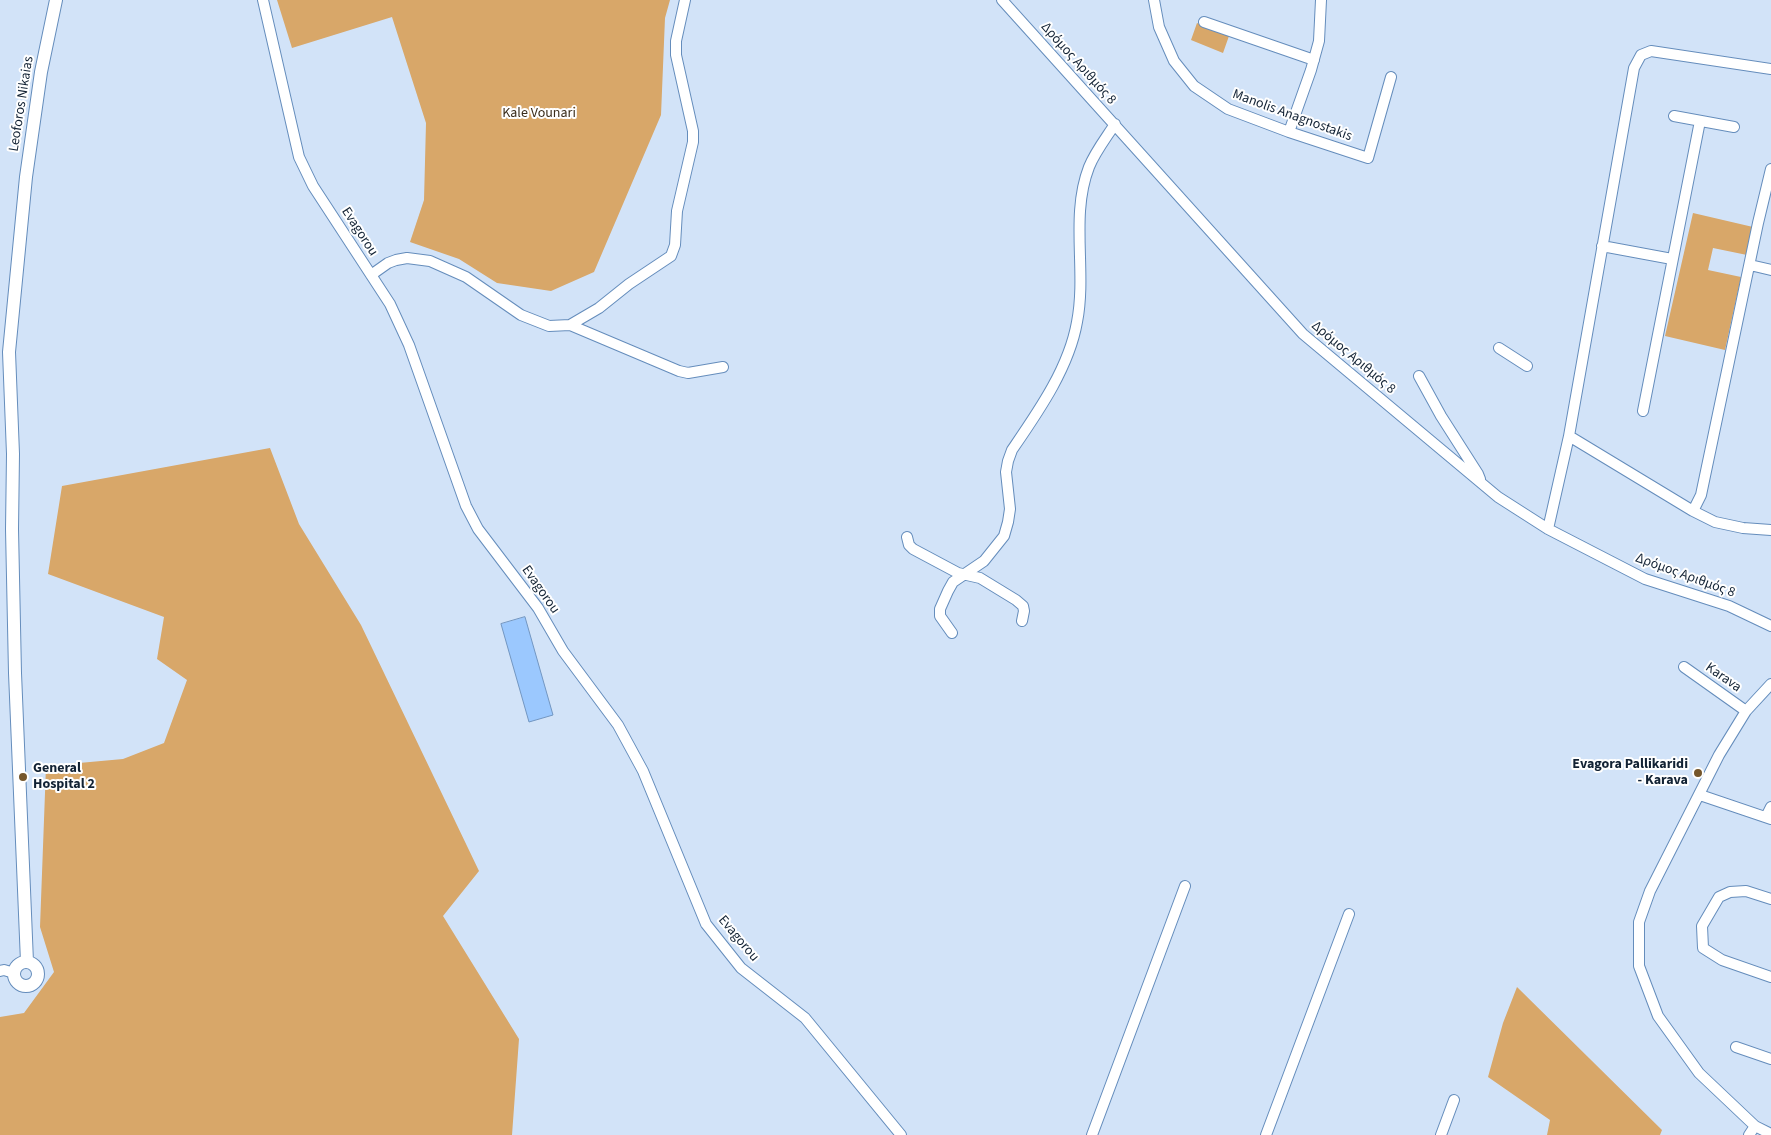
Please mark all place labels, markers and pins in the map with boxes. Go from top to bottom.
place label: Evagora Pallikaridi - Karava [1572,757,1688,790]
place label: General Hospital 2 [33,761,95,794]
marker: Evagora Pallikaridi - Karava [1692,767,1704,779]
marker: General Hospital 2 [17,771,29,783]

